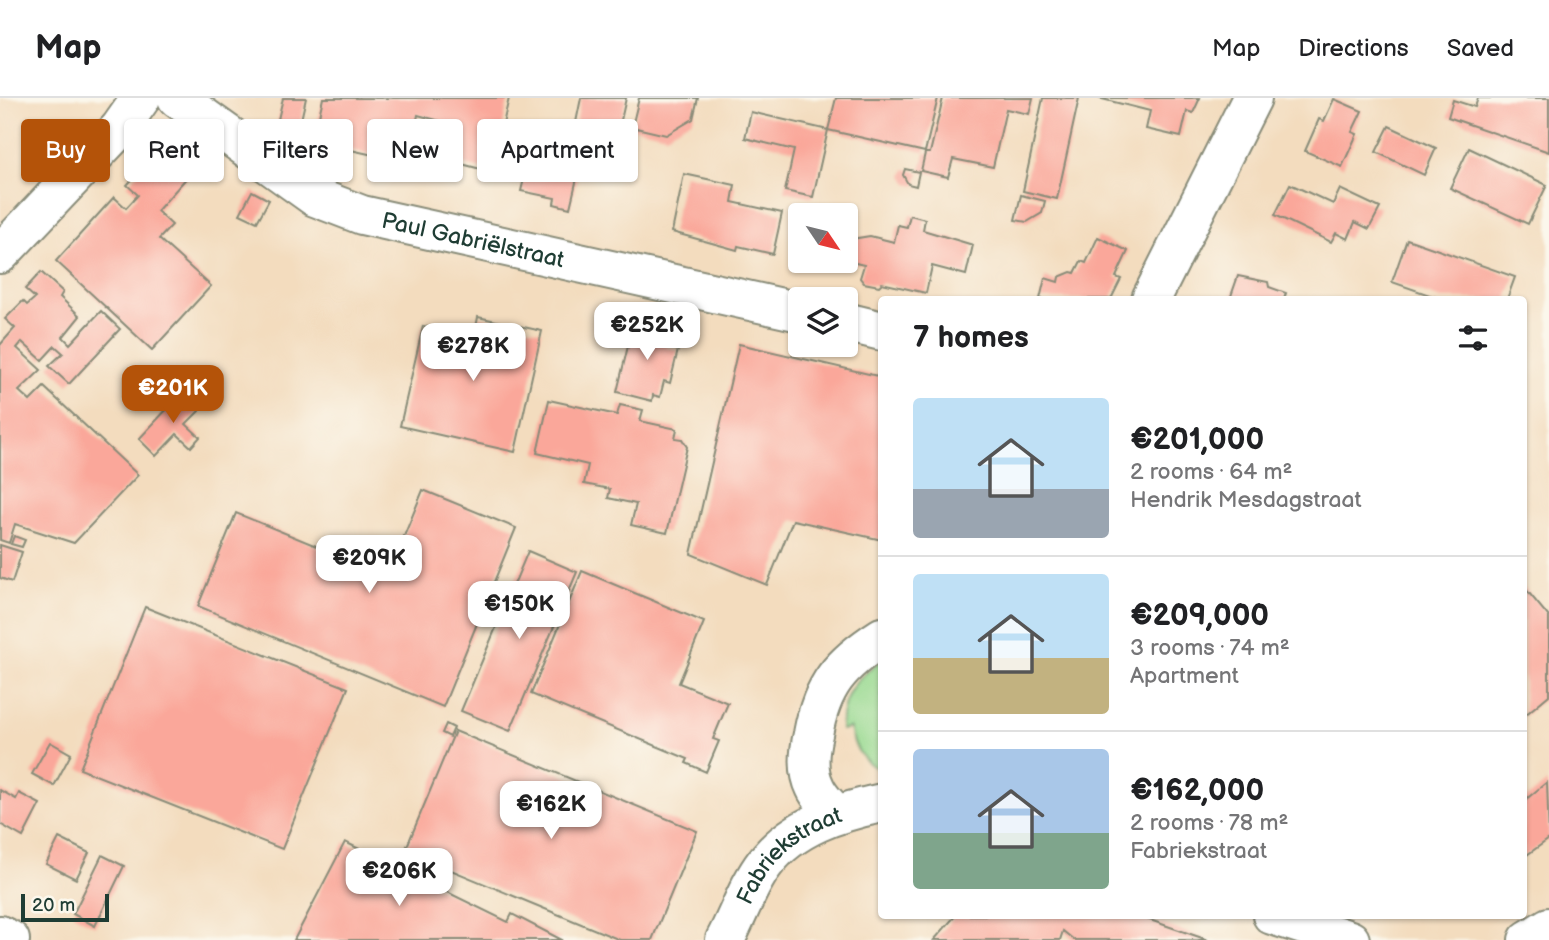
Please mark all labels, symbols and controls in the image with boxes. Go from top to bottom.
text: Map [35,28,101,68]
text: Map [1212,34,1260,63]
text: Directions [1298,34,1409,63]
text: Saved [1447,34,1514,63]
chip: Buy [21,119,110,182]
chip: Rent [124,119,224,182]
chip: Filters [238,119,353,182]
chip: New [367,119,463,182]
chip: Apartment [477,119,638,182]
north arrow [788,203,858,273]
map controls [788,203,858,357]
street label: Paul Gabriëlstraat [379,207,567,274]
button: layers [788,287,858,357]
pin: €252K [598,302,696,362]
text: €252K [610,311,684,339]
icon: filters [1454,319,1492,357]
text: 7 homes [913,320,1029,356]
pin: €278K [424,324,522,383]
text: €278K [437,332,509,360]
pin: €201K [124,366,222,425]
text: €201K [138,374,208,402]
text: €201,000 [1130,422,1264,458]
icon: home [969,426,1053,510]
text: 2 rooms · 64 m² [1130,458,1292,486]
text: Hendrik Mesdagstraat [1130,486,1362,514]
pin: €209K [320,536,418,595]
text: €209K [332,544,406,572]
pin: €150K [470,582,568,641]
text: €150K [484,590,554,618]
text: €209,000 [1130,598,1269,634]
icon: home [969,602,1053,686]
text: 3 rooms · 74 m² [1130,634,1290,662]
text: Apartment [1130,662,1239,690]
text: €162,000 [1130,773,1264,809]
icon: home [969,777,1053,861]
pin: €162K [502,782,600,841]
text: €162K [516,790,586,818]
street label: Fabriekstraat [731,801,845,909]
text: 2 rooms · 78 m² [1130,809,1288,837]
text: Fabriekstraat [1130,837,1267,865]
pin: €206K [350,848,448,908]
text: €206K [362,857,436,885]
scale bar [21,891,108,923]
text: 20 m [32,894,75,917]

